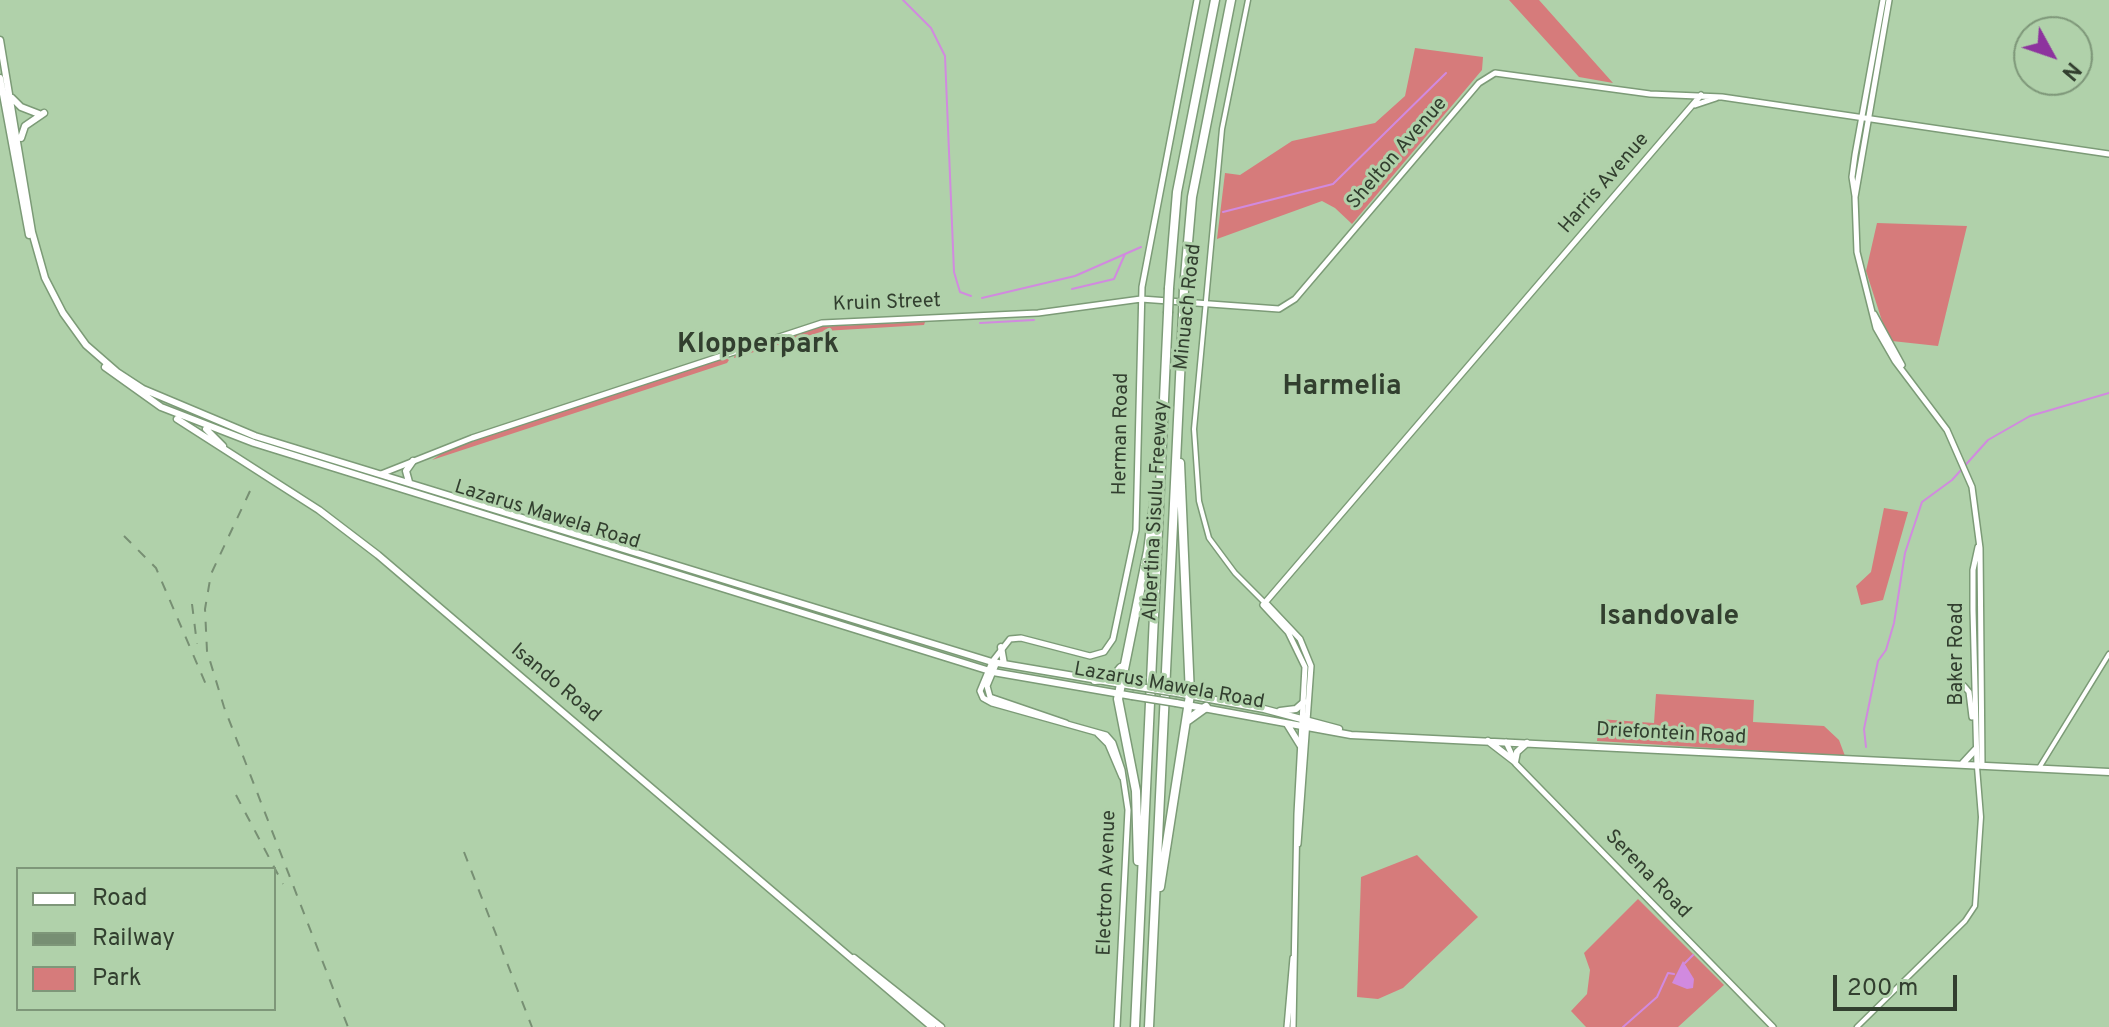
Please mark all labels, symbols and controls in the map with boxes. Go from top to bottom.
north arrow [2013,16,2093,96]
text: N [2055,56,2086,85]
street label: Shelton Avenue [1343,93,1453,215]
street label: Harris Avenue [1555,129,1655,239]
street label: Minuach Road [1170,243,1208,371]
street label: Kruin Street [833,290,941,318]
district label: Klopperpark [677,329,839,363]
district label: Harmelia [1282,371,1402,405]
street label: Herman Road [1109,372,1135,496]
street label: Albertina Sisulu Freeway [1139,400,1175,622]
street label: Lazarus Mawela Road [451,476,643,556]
district label: Isandovale [1599,601,1739,635]
street label: Baker Road [1946,602,1970,706]
street label: Isando Road [505,639,605,729]
street label: Lazarus Mawela Road [1072,658,1266,716]
street label: Driefontein Road [1595,719,1747,751]
street label: Electron Avenue [1093,810,1123,956]
street label: Serena Road [1599,826,1695,924]
legend [16,867,276,1011]
text: Road [92,884,148,914]
text: Railway [92,924,175,954]
scale bar [1837,959,1961,1009]
text: Park [92,964,142,994]
text: 200 m [1847,974,1918,1004]

